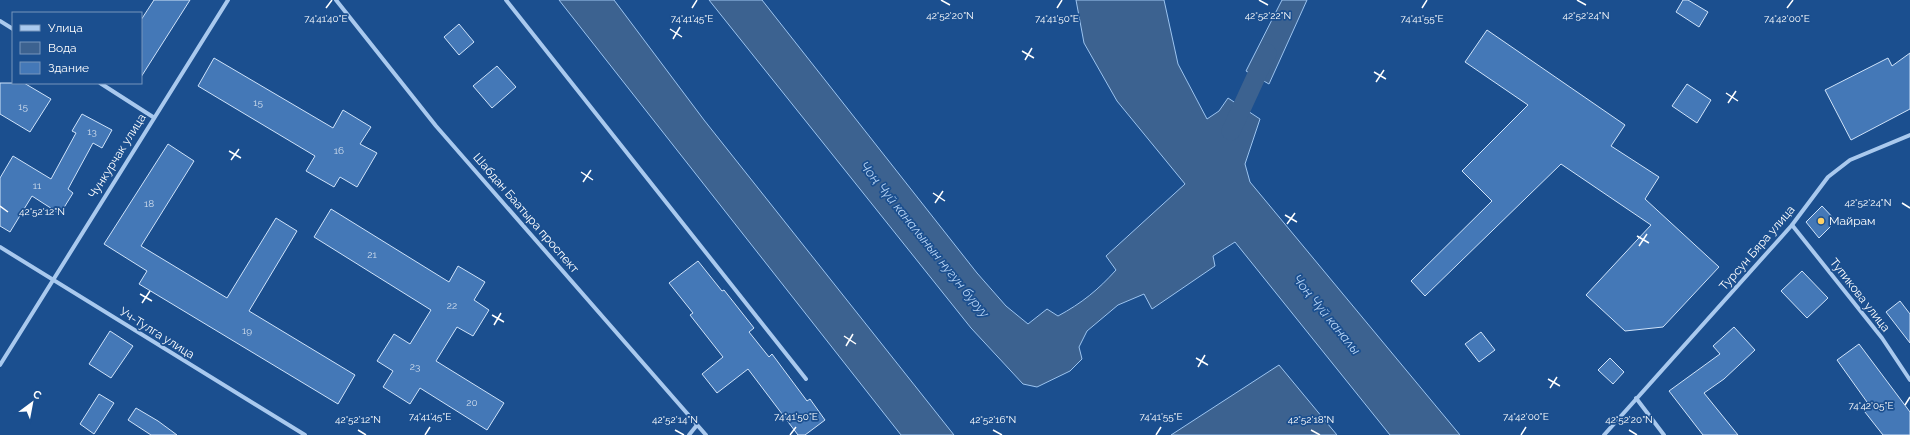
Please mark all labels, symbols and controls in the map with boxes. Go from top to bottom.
text: 42°52'20"N [926,10,974,21]
text: 42°52'22"N [1245,10,1291,21]
text: 42°52'24"N [1563,10,1609,21]
legend [12,12,142,84]
text: 74°41'40"E [304,13,348,24]
text: 74°41'45"E [671,13,713,24]
text: 74°41'50"E [1035,13,1079,24]
text: 74°41'55"E [1400,13,1444,24]
text: 74°42'00"E [1764,13,1810,24]
text: Улица [48,21,83,35]
text: Вода [48,41,77,55]
text: Здание [48,61,89,75]
house number: 15 [253,97,263,108]
house number: 15 [18,101,28,112]
street label: Чункурчак улица [85,111,149,201]
house number: 13 [87,126,97,137]
house number: 16 [334,145,344,156]
street label: Шабдан Баатыра проспект [470,150,582,276]
water label: Чоң Чүй каналынын нугун буруу [857,158,993,321]
house number: 11 [33,180,42,191]
text: 42°52'24"N [1845,197,1891,208]
house number: 18 [144,198,154,209]
street label: Турсун Бяра улица [1716,203,1798,293]
text: 42°52'12"N [19,206,65,217]
place label: Майрам [1829,214,1876,228]
marker: Майрам [1816,216,1826,226]
house number: 21 [367,249,377,260]
street label: Тупикова улица [1827,255,1893,335]
water label: Чоң Чүй каналы [1290,271,1364,358]
house number: 22 [447,300,457,311]
street label: Уч-Тулга улица [117,304,197,362]
house number: 19 [242,325,252,336]
house number: 23 [410,361,420,372]
north arrow [12,383,52,423]
text: С [30,387,44,403]
house number: 20 [466,397,478,408]
text: 74°42'05"E [1848,400,1894,411]
text: 74°41'45"E [409,411,451,422]
text: 74°41'50"E [774,411,818,422]
text: 74°41'55"E [1139,411,1183,422]
text: 74°42'00"E [1503,411,1549,422]
text: 42°52'12"N [335,414,381,425]
text: 42°52'14"N [652,414,698,425]
text: 42°52'16"N [970,414,1016,425]
text: 42°52'18"N [1288,414,1334,425]
text: 42°52'20"N [1605,414,1653,425]

